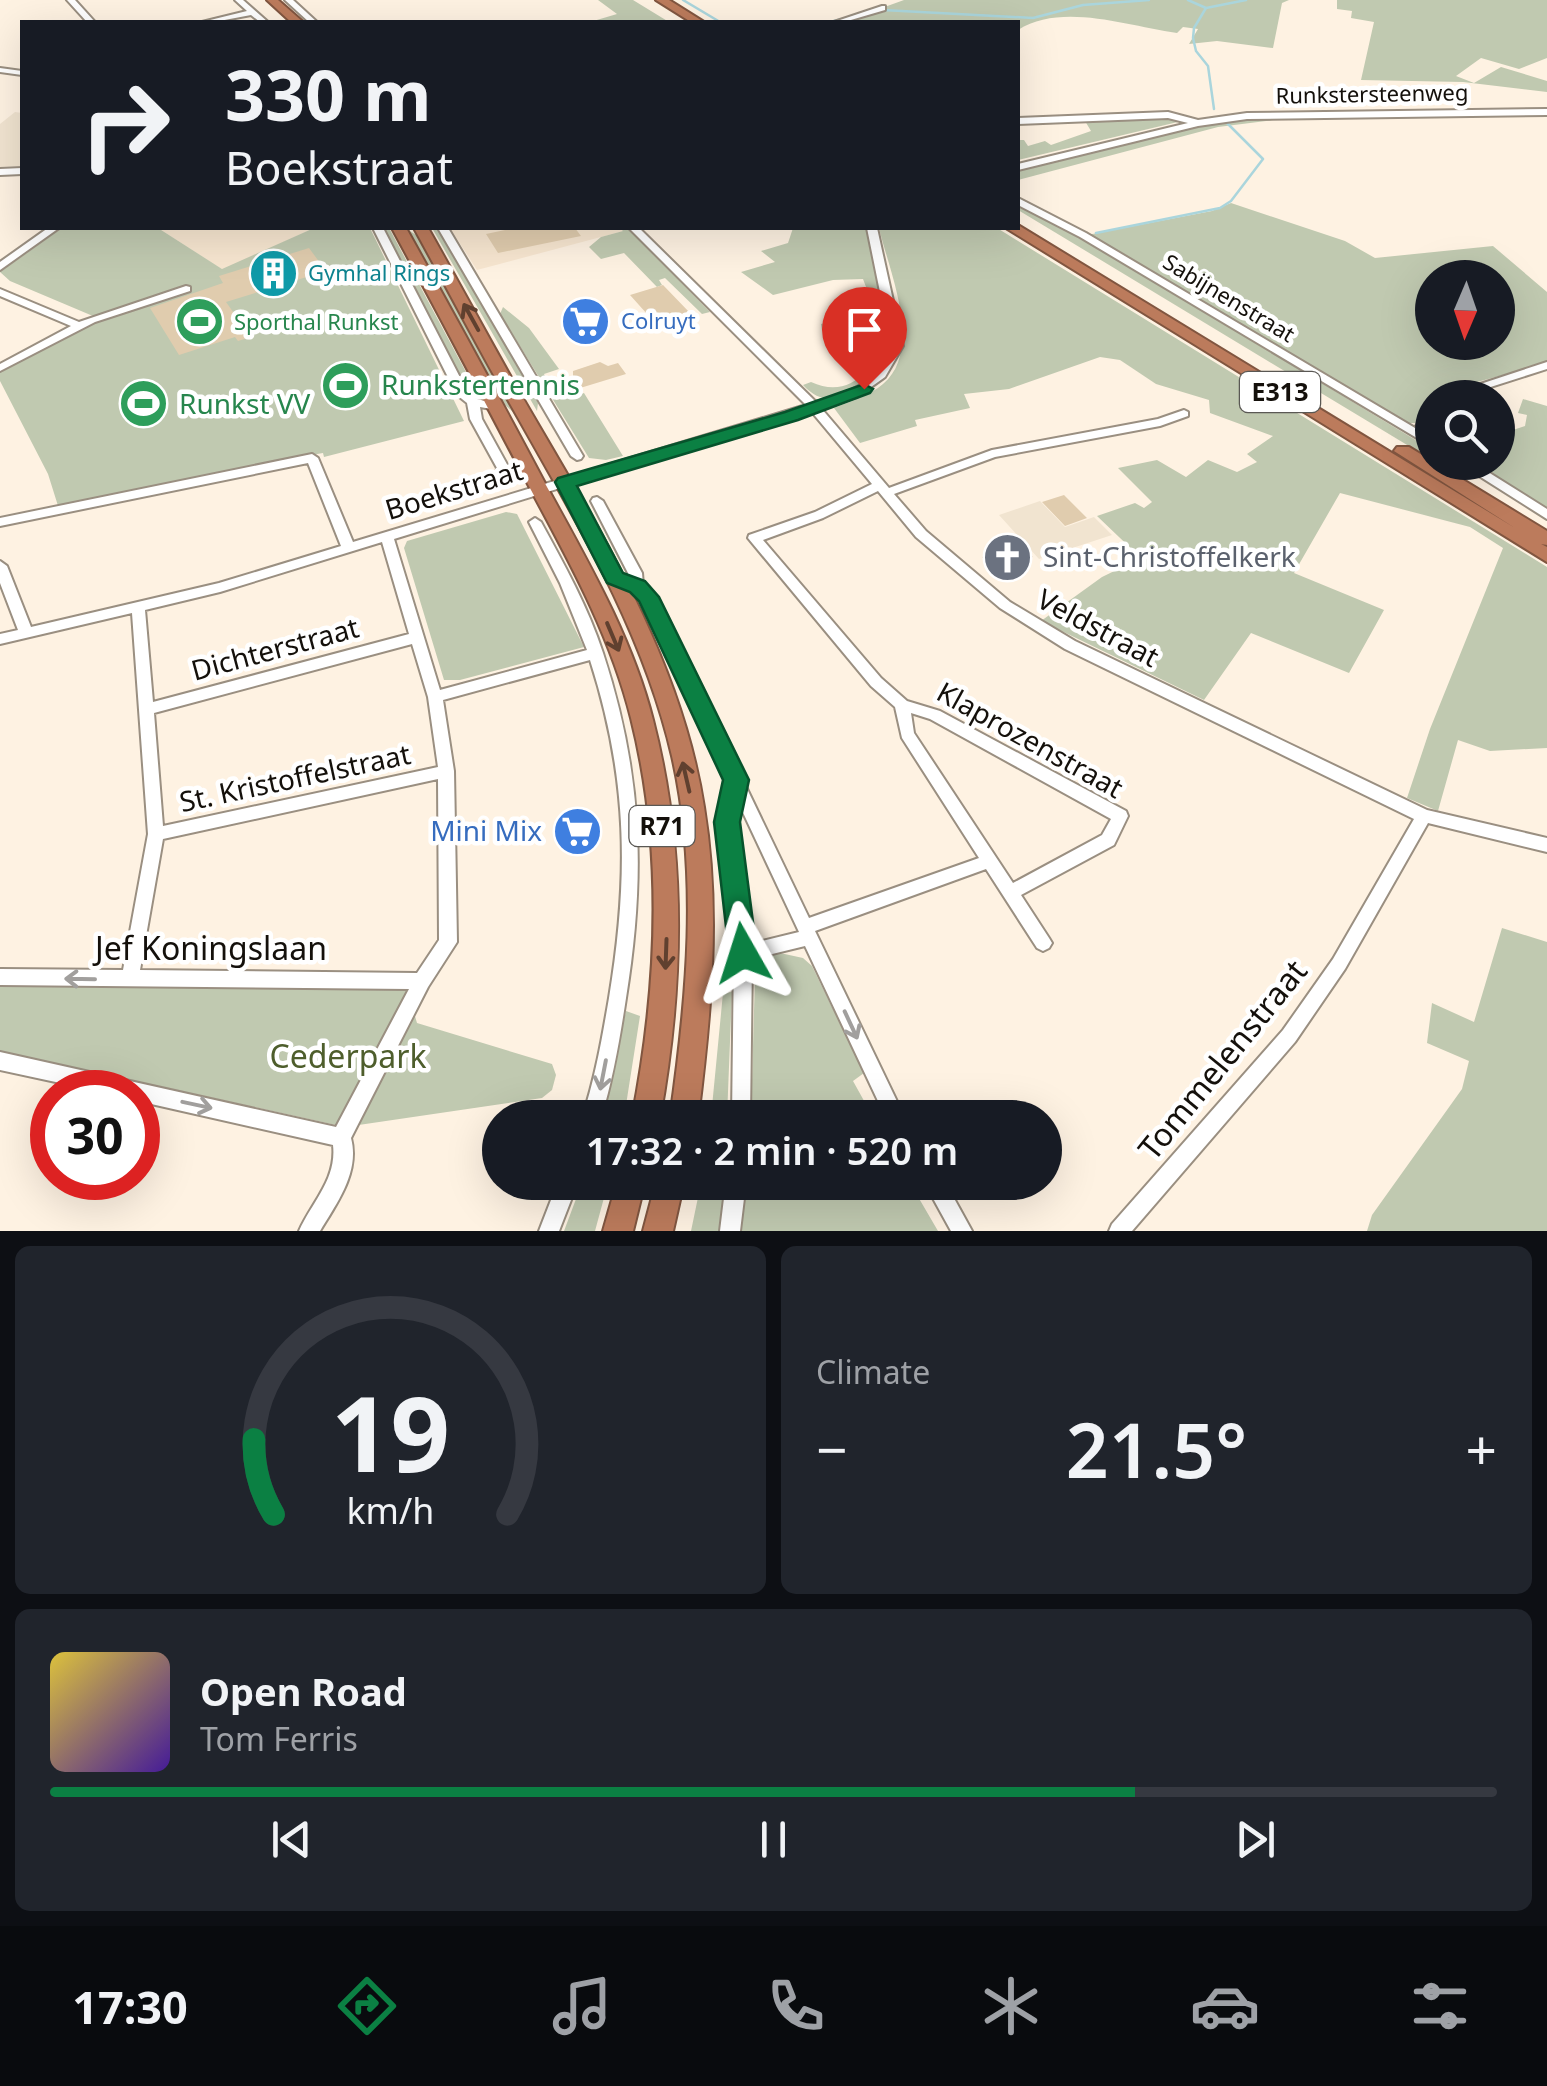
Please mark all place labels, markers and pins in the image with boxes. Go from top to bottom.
building icon: Gymhal Rings [247,247,299,299]
place label: Gymhal Rings [308,257,450,287]
pin [822,287,907,390]
supermarket icon: Colruyt [560,295,612,347]
sports icon: Sporthal Runkst [173,296,225,348]
place label: Colruyt [621,305,696,335]
place label: Sporthal Runkst [234,306,398,336]
sports icon: Runkstertennis [320,359,372,411]
place label: Runkstertennis [381,365,580,403]
sports icon: Runkst VV [118,378,170,430]
place label: Runkst VV [179,384,311,422]
church icon: Sint-Christoffelkerk [982,531,1034,583]
place label: Sint-Christoffelkerk [1043,537,1296,575]
supermarket icon: Mini Mix [551,805,603,857]
place label: Mini Mix [430,811,542,849]

